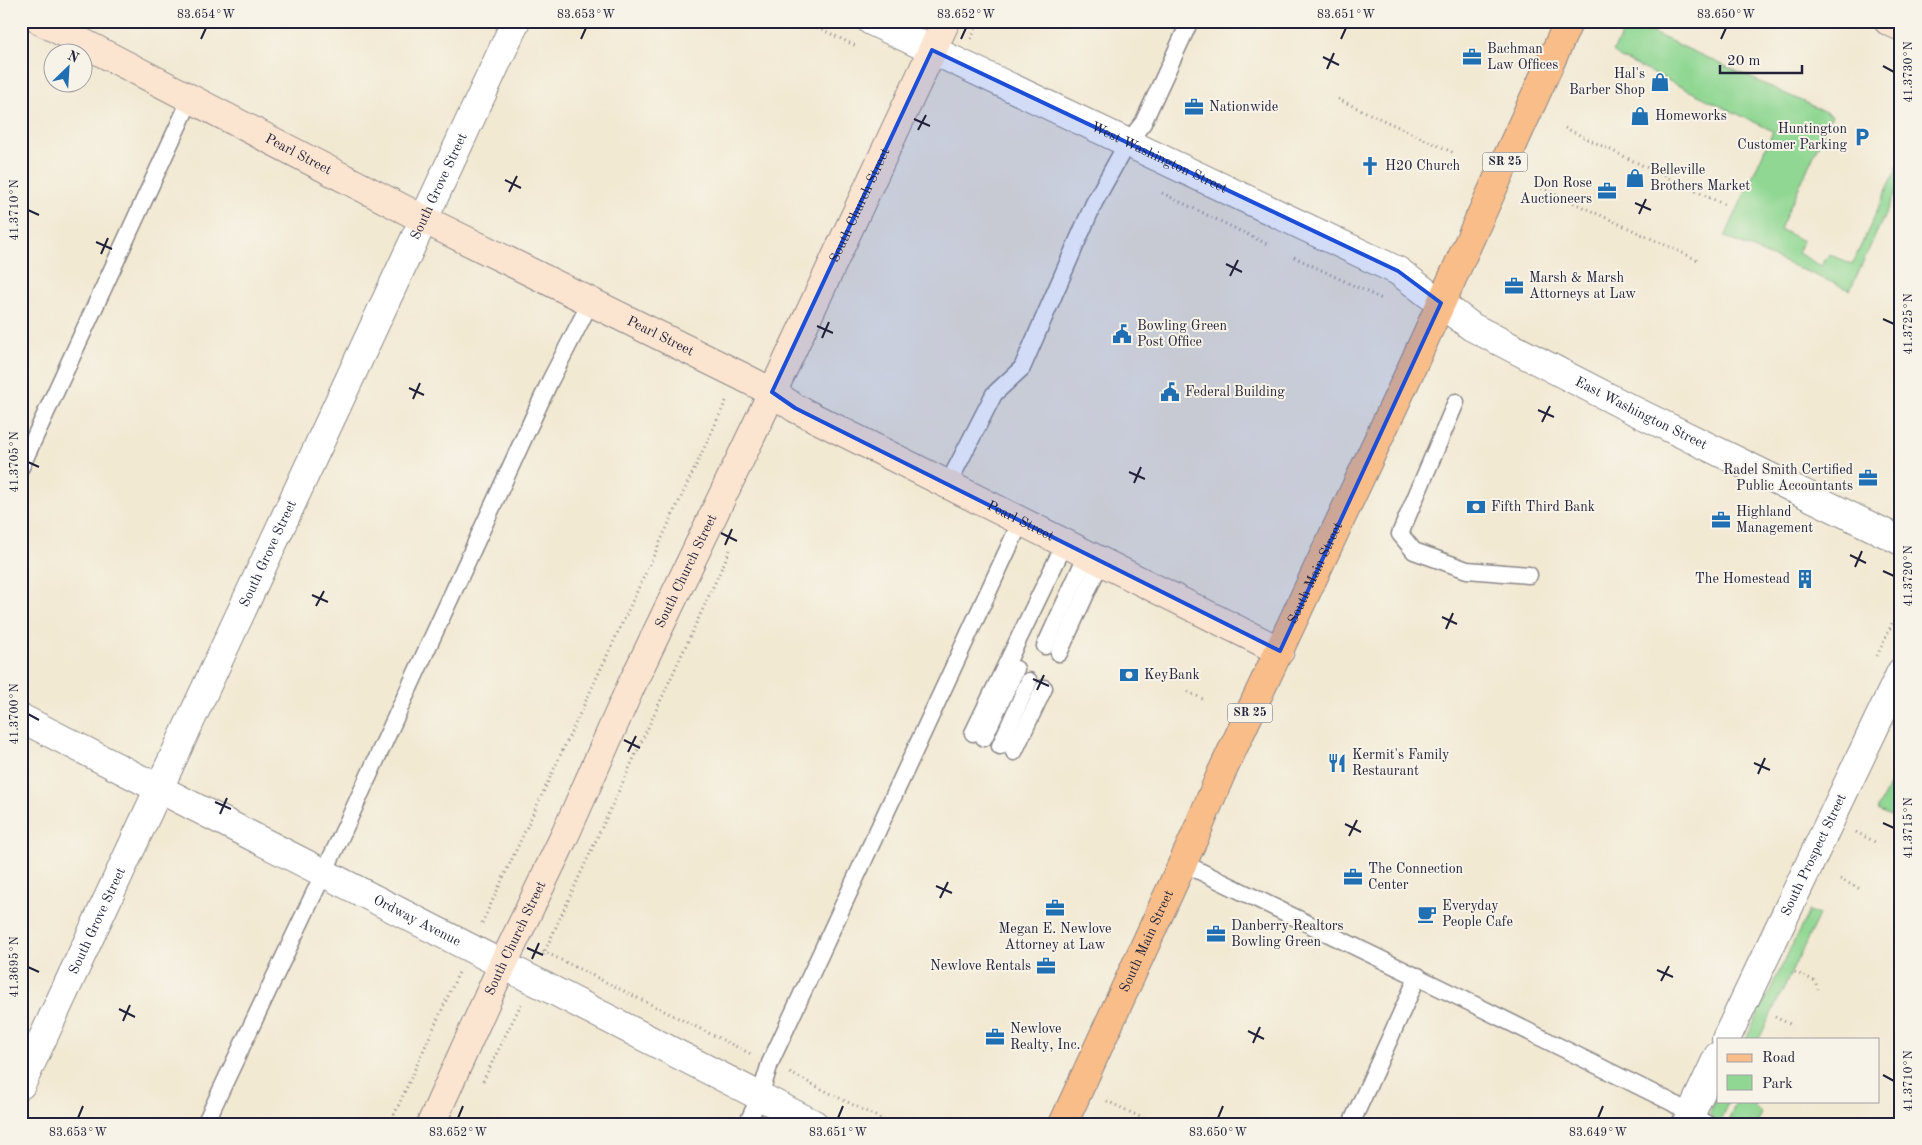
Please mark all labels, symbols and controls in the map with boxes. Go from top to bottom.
text: 83.654°W [177,8,235,21]
text: 83.653°W [557,8,615,21]
text: 83.652°W [937,8,995,21]
text: 83.651°W [1317,8,1375,21]
text: 83.650°W [1697,8,1755,21]
text: 41.3730°N [1903,41,1915,103]
north arrow [42,42,92,92]
place label: Bachman Law Offices [1487,42,1558,72]
scale bar [1720,42,1802,74]
office icon: Bachman Law Offices [1461,46,1483,68]
text: N [65,49,81,66]
text: 20 m [1727,54,1761,69]
place label: Hal's Barber Shop [1569,67,1645,97]
shop icon: Hal's Barber Shop [1649,71,1671,93]
office icon: Nationwide [1183,96,1205,118]
place label: Nationwide [1209,100,1278,114]
shop icon: Homeworks [1629,105,1651,127]
place label: Homeworks [1655,109,1727,123]
street label: West Washington Street [1089,120,1230,196]
place label: Huntington Customer Parking [1737,122,1847,152]
parking icon: Huntington Customer Parking [1851,126,1873,148]
street label: Pearl Street [263,131,334,177]
street label: South Grove Street [408,131,470,242]
street label: South Church Street [827,146,893,265]
road number: SR 25 [1482,152,1528,172]
church icon: H20 Church [1359,155,1381,177]
place label: H20 Church [1385,159,1461,173]
place label: Belleville Brothers Market [1650,163,1750,193]
shop icon: Belleville Brothers Market [1624,167,1646,189]
place label: Don Rose Auctioneers [1520,176,1592,206]
text: 41.3710°N [9,179,21,241]
office icon: Don Rose Auctioneers [1596,180,1618,202]
place label: Marsh & Marsh Attorneys at Law [1529,271,1636,301]
office icon: Marsh & Marsh Attorneys at Law [1503,275,1525,297]
text: 41.3725°N [1902,293,1915,355]
street label: Pearl Street [625,314,696,359]
place label: Bowling Green Post Office [1137,319,1228,349]
public building icon: Bowling Green Post Office [1111,323,1133,345]
street label: East Washington Street [1573,374,1709,452]
public building icon: Federal Building [1159,381,1181,403]
place label: Federal Building [1185,385,1285,399]
text: 41.3705°N [8,431,21,493]
place label: Radel Smith Certified Public Accountants [1723,463,1853,493]
office icon: Radel Smith Certified Public Accountants [1857,467,1879,489]
bank icon: Fifth Third Bank [1465,496,1487,518]
street label: South Grove Street [237,498,299,609]
street label: Pearl Street [985,498,1056,544]
place label: Fifth Third Bank [1491,500,1595,514]
place label: Highland Management [1736,505,1813,535]
office icon: Highland Management [1710,509,1732,531]
street label: South Church Street [653,512,720,630]
street label: South Main Street [1286,520,1345,626]
text: 41.3720°N [1903,545,1915,607]
building icon: The Homestead [1794,568,1816,590]
place label: The Homestead [1695,572,1790,586]
bank icon: KeyBank [1118,664,1140,686]
place label: KeyBank [1144,668,1200,682]
text: 41.3700°N [9,683,21,745]
road number: SR 25 [1228,704,1272,722]
place label: Kermit's Family Restaurant [1352,748,1450,778]
restaurant icon: Kermit's Family Restaurant [1326,752,1348,774]
street label: South Prospect Street [1779,791,1849,918]
text: 41.3715°N [1902,797,1915,859]
place label: The Connection Center [1368,862,1464,892]
street label: South Grove Street [67,865,128,976]
office icon: The Connection Center [1342,866,1364,888]
street label: South Church Street [483,879,549,998]
street label: South Main Street [1117,888,1176,994]
street label: Ordway Avenue [371,893,463,949]
office icon: Megan E. Newlove Attorney at Law [1044,897,1066,919]
place label: Everyday People Cafe [1442,899,1513,929]
cafe icon: Everyday People Cafe [1416,903,1438,925]
place label: Danberry Realtors Bowling Green [1231,919,1344,949]
place label: Megan E. Newlove Attorney at Law [998,922,1112,952]
office icon: Danberry Realtors Bowling Green [1205,923,1227,945]
text: 41.3695°N [8,936,21,998]
office icon: Newlove Rentals [1035,955,1057,977]
place label: Newlove Rentals [930,959,1031,973]
place label: Newlove Realty, Inc. [1010,1022,1080,1052]
office icon: Newlove Realty, Inc. [984,1026,1006,1048]
legend [1717,1038,1880,1102]
text: 41.3710°N [1903,1050,1915,1112]
text: Road [1762,1051,1796,1066]
text: Park [1762,1077,1793,1092]
text: 83.653°W [49,1126,107,1139]
text: 83.652°W [429,1126,487,1139]
text: 83.651°W [809,1126,867,1139]
text: 83.650°W [1189,1126,1247,1139]
text: 83.649°W [1569,1127,1627,1139]

